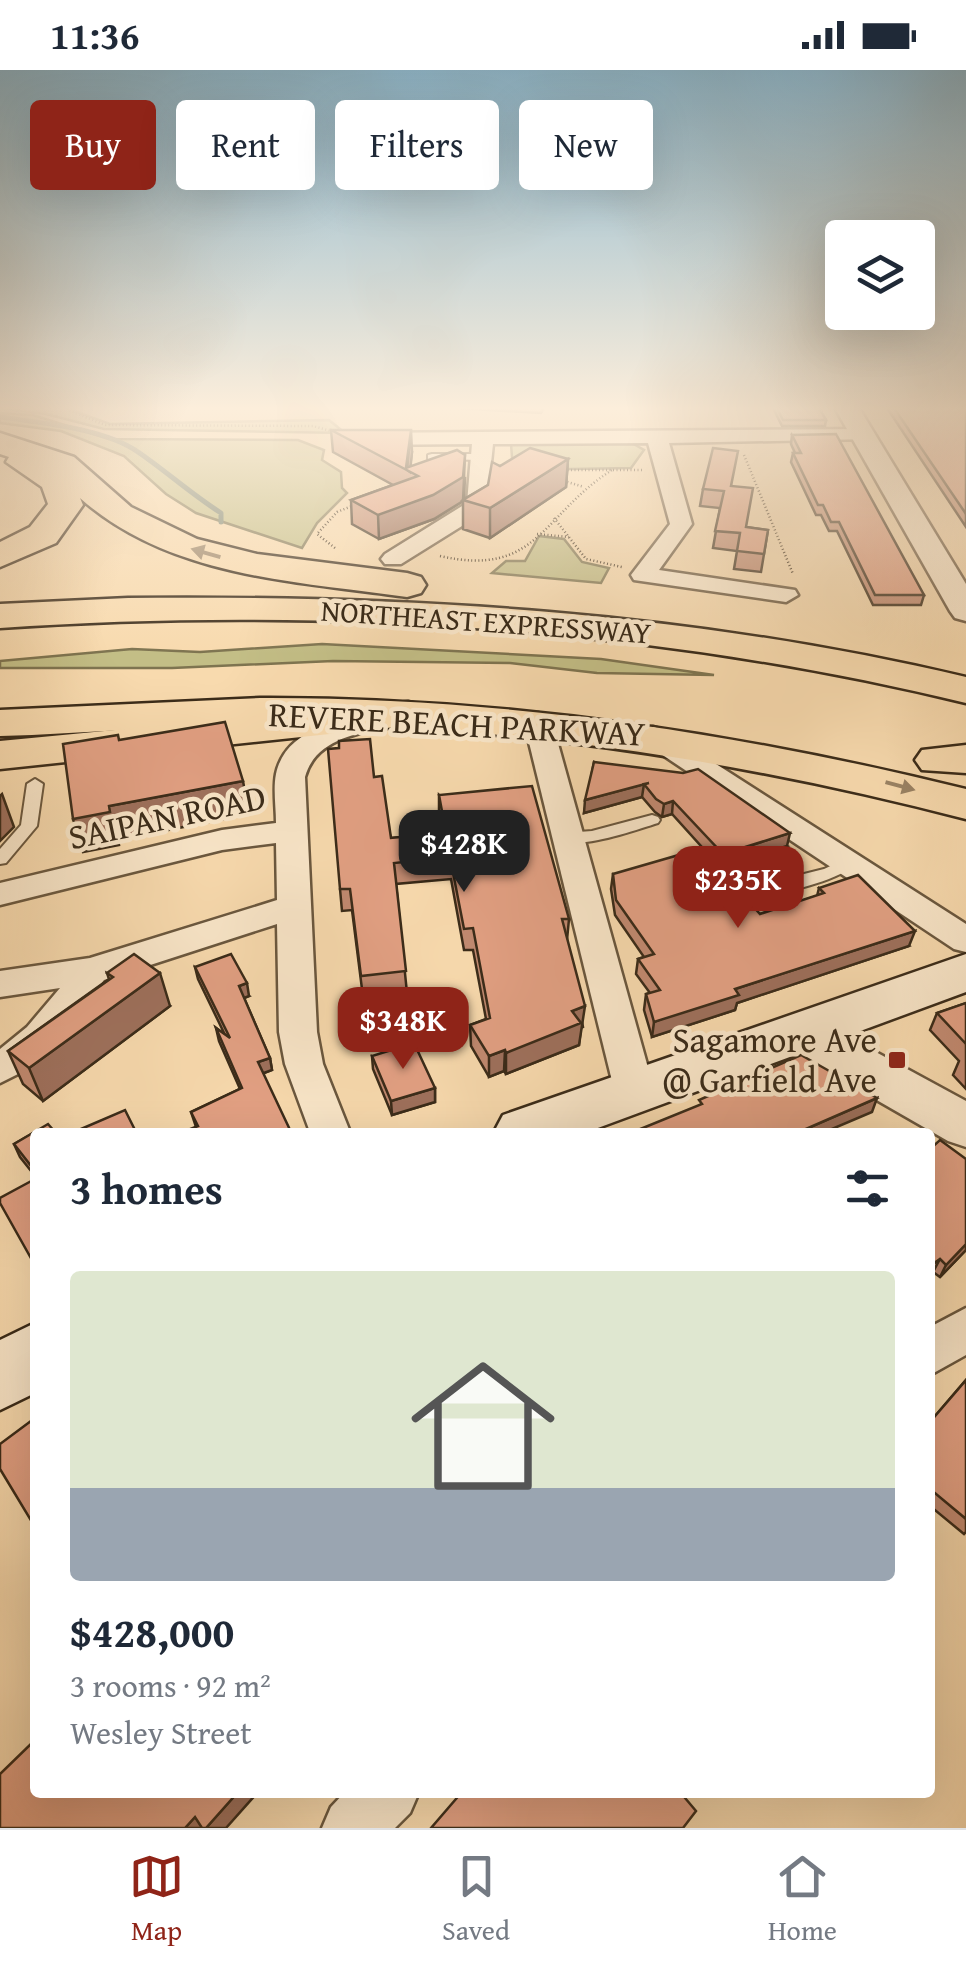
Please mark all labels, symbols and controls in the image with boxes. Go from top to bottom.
text: 11:36 [50,7,140,63]
chip: Buy [30,100,156,190]
chip: Rent [176,100,315,190]
chip: Filters [335,100,499,190]
chip: New [519,100,653,190]
map controls [825,220,935,330]
button: layers [825,220,935,330]
one-way arrow [190,545,220,560]
street label: NORTHEAST EXPRESSWAY [319,588,653,654]
street label: REVERE BEACH PARKWAY [267,688,647,759]
street label: SAIPAN ROAD [64,771,270,862]
one-way arrow [885,779,916,795]
pin: $428K [394,810,534,895]
text: $428K [421,819,507,866]
pin: $235K [668,846,808,931]
text: $235K [695,855,781,902]
pin: $348K [333,987,473,1072]
text: $348K [360,996,446,1043]
place label: Sagamore Ave @ Garfield Ave [662,1014,877,1105]
marker: Sagamore Ave @ Garfield Ave [886,1049,908,1071]
text: 3 homes [70,1158,223,1219]
icon: filters [840,1161,895,1216]
icon: home [393,1336,573,1516]
text: $428,000 [70,1601,234,1662]
text: 3 rooms · 92 m² [70,1662,271,1709]
text: Wesley Street [70,1709,252,1756]
tab: Map [129,1849,184,1950]
tab: Saved [442,1849,510,1950]
tab: Home [768,1849,837,1950]

